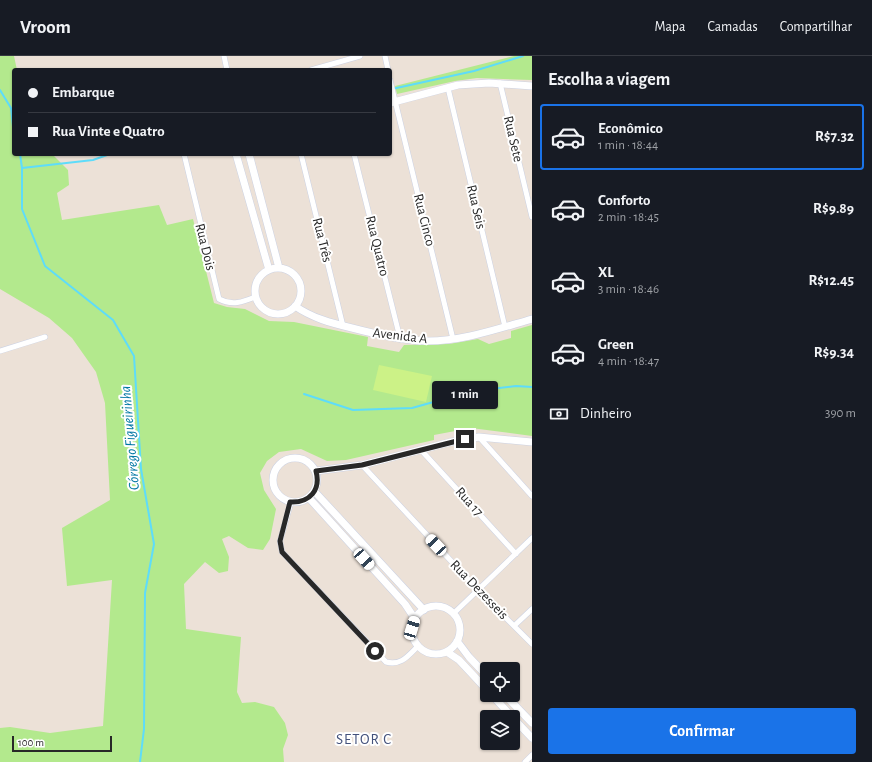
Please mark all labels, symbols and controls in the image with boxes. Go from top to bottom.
text: Vroom [20,18,71,37]
text: Mapa [655,20,685,34]
text: Camadas [707,20,758,34]
text: Compartilhar [780,20,852,34]
text: Escolha a viagem [548,71,670,89]
text: Embarque [52,85,114,100]
street label: Rua Sete [501,115,525,163]
icon: car [550,119,586,155]
text: Econômico [598,121,663,136]
text: Rua Vinte e Quatro [52,124,165,139]
text: R$7.32 [815,129,854,144]
text: 1 min · 18:44 [598,139,658,152]
street label: Rua Seis [464,184,488,230]
icon: car [550,191,586,227]
street label: Rua Cinco [411,192,437,248]
text: Conforto [598,193,650,208]
text: R$9.89 [813,201,854,216]
text: 2 min · 18:45 [598,211,659,224]
street label: Rua Quatro [363,214,391,278]
street label: Rua Três [310,216,334,264]
street label: Rua Dois [192,222,218,272]
icon: car [550,263,586,299]
text: XL [598,265,614,280]
text: R$12.45 [808,273,854,288]
text: 3 min · 18:46 [598,283,659,296]
street label: Avenida A [372,326,428,346]
icon: car [550,335,586,371]
text: Green [598,337,634,352]
text: R$9.34 [814,345,854,360]
text: 4 min · 18:47 [598,355,659,368]
callout: 1 min [432,381,498,409]
water label: Córrego Figueirinha [118,385,142,491]
text: 1 min [451,388,479,401]
icon: cash [548,403,570,425]
text: Dinheiro [580,406,632,421]
text: 390 m [825,407,856,420]
route end [456,430,474,448]
street label: Rua 17 [452,485,486,519]
car [423,532,449,558]
car [352,546,376,572]
street label: Rua Dezesseis [447,558,511,622]
car [403,615,421,641]
route start [366,642,384,660]
map controls [480,662,520,750]
button: locate [480,662,520,702]
button: Confirmar [548,708,856,754]
button: layers [480,710,520,750]
district label: SETOR C [336,732,392,747]
scale bar [12,734,112,753]
text: 100 m [18,737,44,748]

